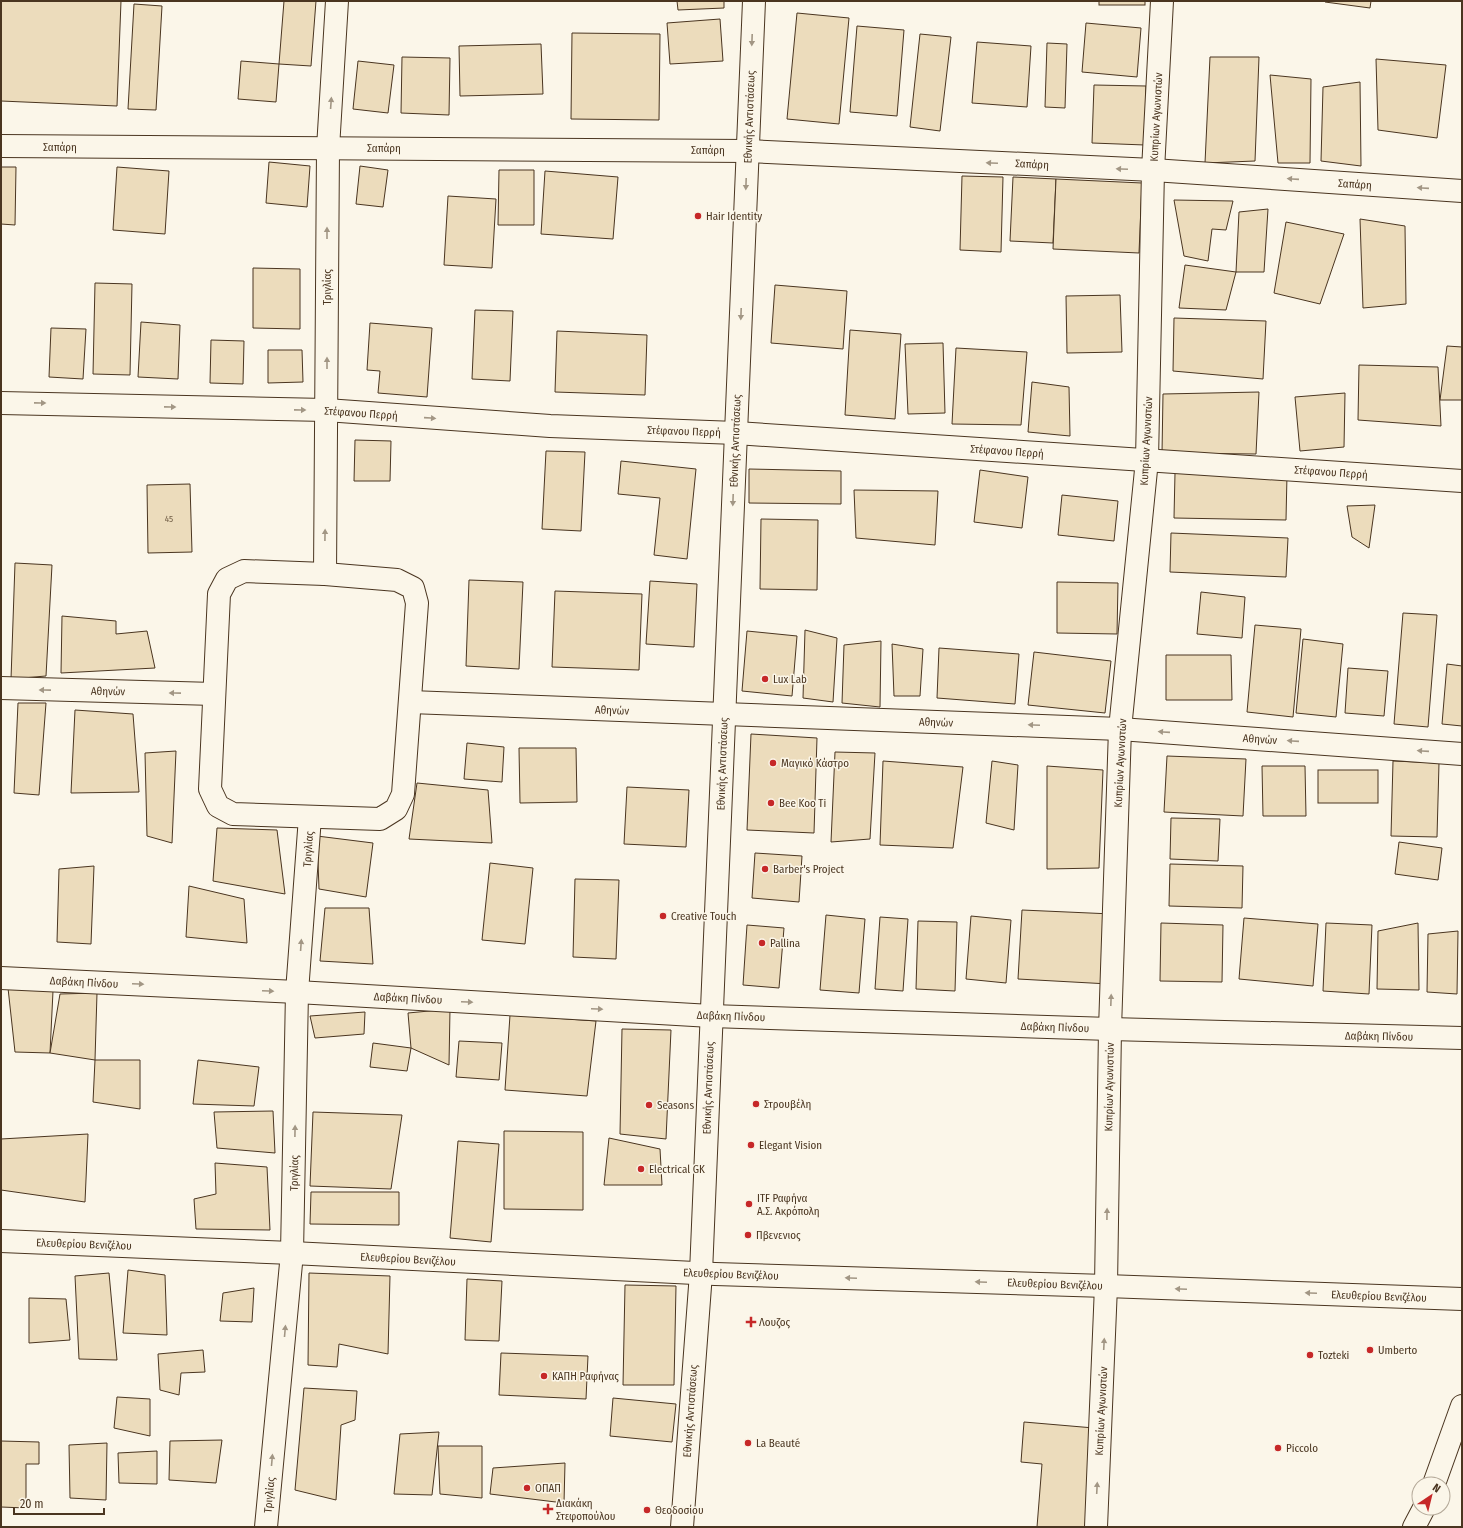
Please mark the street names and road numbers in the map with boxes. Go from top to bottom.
street label: Εθνικής Αντιστάσεως [741,70,758,164]
street label: Κυπρίων Αγωνιστών [1148,72,1165,162]
street label: Σαπάρη [43,141,77,154]
street label: Σαπάρη [367,142,401,155]
street label: Σαπάρη [691,144,725,157]
street label: Σαπάρη [1015,157,1049,172]
street label: Σαπάρη [1338,177,1372,192]
street label: Τριγλίας [321,269,334,305]
street label: Εθνικής Αντιστάσεως [727,394,744,488]
street label: Κυπρίων Αγωνιστών [1138,396,1155,486]
street label: Στέφανου Περρή [324,404,398,423]
street label: Στέφανου Περρή [647,424,721,439]
street label: Στέφανου Περρή [970,442,1044,461]
street label: Στέφανου Περρή [1294,463,1368,482]
street label: Αθηνών [91,685,125,698]
street label: Αθηνών [595,703,630,718]
street label: Αθηνών [919,715,954,730]
street label: Εθνικής Αντιστάσεως [714,717,731,811]
street label: Κυπρίων Αγωνιστών [1112,718,1129,808]
street label: Αθηνών [1242,732,1278,747]
street label: Τριγλίας [301,830,316,867]
street label: Δαβάκη Πίνδου [49,974,119,991]
street label: Δαβάκη Πίνδου [373,990,443,1007]
street label: Δαβάκη Πίνδου [696,1009,765,1024]
street label: Δαβάκη Πίνδου [1020,1020,1089,1035]
street label: Δαβάκη Πίνδου [1345,1029,1413,1044]
street label: Εθνικής Αντιστάσεως [700,1041,717,1135]
street label: Κυπρίων Αγωνιστών [1102,1042,1117,1132]
street label: Τριγλίας [288,1155,301,1191]
street label: Ελευθερίου Βενιζέλου [36,1236,132,1253]
street label: Ελευθερίου Βενιζέλου [360,1251,456,1268]
street label: Ελευθερίου Βενιζέλου [683,1266,779,1283]
street label: Ελευθερίου Βενιζέλου [1007,1276,1103,1293]
street label: Ελευθερίου Βενιζέλου [1331,1288,1427,1305]
street label: Εθνικής Αντιστάσεως [681,1364,700,1458]
street label: Κυπρίων Αγωνιστών [1093,1366,1110,1456]
street label: Τριγλίας [261,1476,278,1513]

